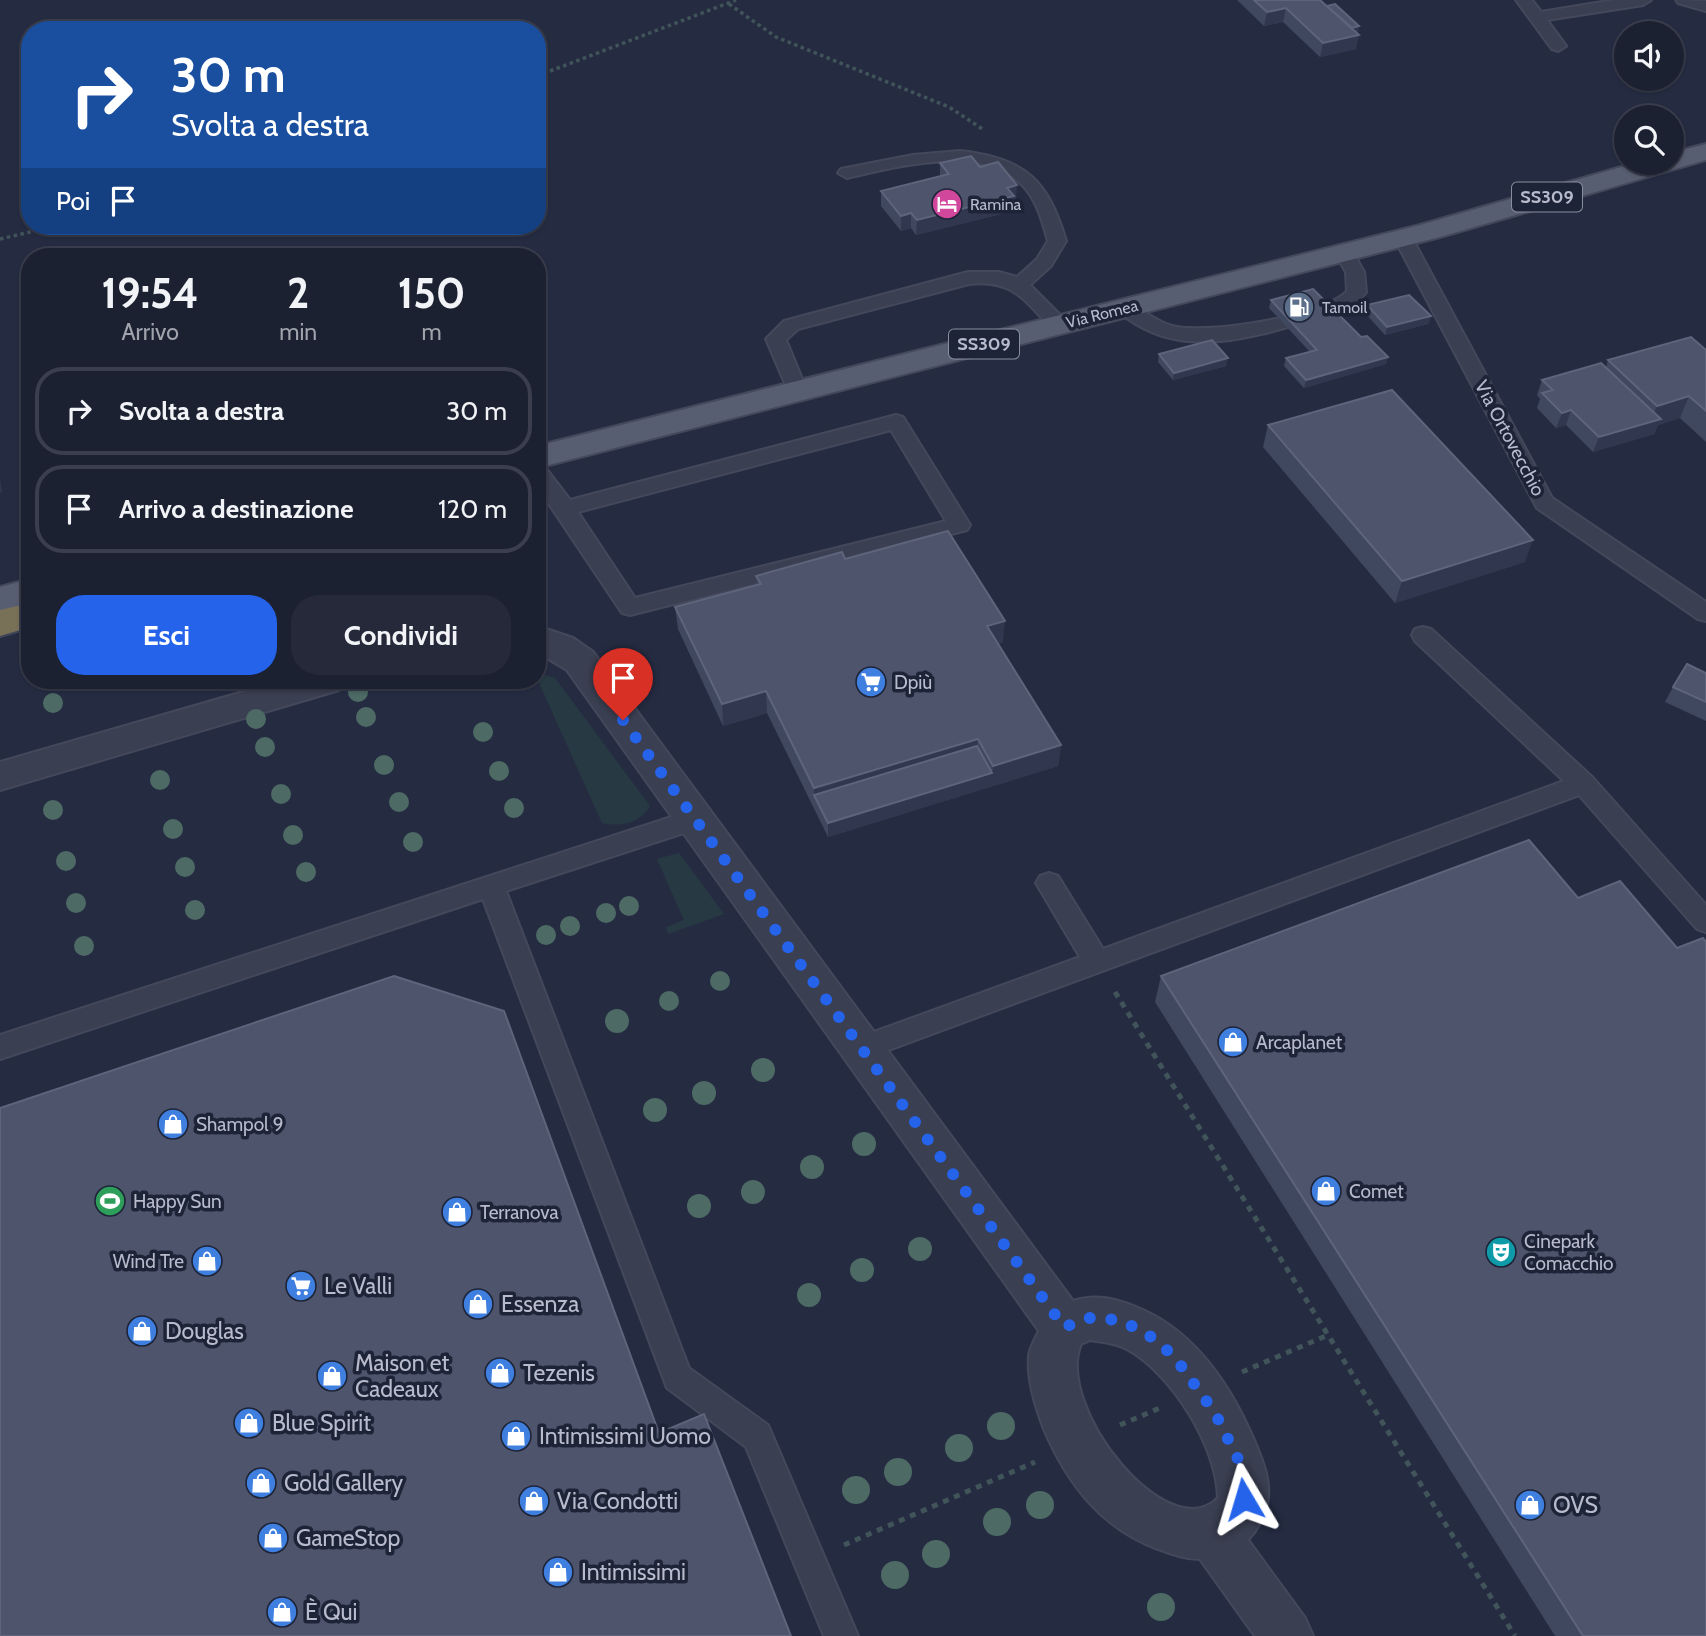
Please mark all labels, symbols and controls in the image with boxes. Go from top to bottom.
map controls [1614,21,1684,175]
button: sound [1614,21,1684,91]
text: 30 m [171,45,286,104]
icon: right [56,49,147,140]
text: Svolta a destra [171,105,369,144]
button: search [1614,105,1684,175]
icon: arrive [104,182,142,220]
road number: SS309 [1512,182,1582,212]
text: Poi [56,185,90,217]
hotel icon: Ramina [930,187,964,221]
place label: Ramina [970,195,1022,214]
text: 19:54 [102,267,199,319]
text: 2 [287,267,309,319]
text: 150 [398,267,465,319]
fuel station icon: Tamoil [1282,290,1316,324]
street label: Via Romea [1064,296,1140,332]
place label: Tamoil [1322,298,1367,317]
text: Arrivo [121,318,179,346]
text: min [279,318,317,346]
text: m [421,318,442,346]
road number: SS309 [949,330,1019,358]
street label: Via Ortovecchio [1470,376,1550,500]
icon: right [60,392,98,430]
text: Svolta a destra [119,395,284,427]
text: 30 m [446,395,507,427]
icon: arrive [60,490,98,528]
text: Arrivo a destinazione [119,493,354,525]
text: 120 m [438,493,507,525]
button: Esci [56,595,277,675]
button: Condividi [291,595,511,675]
pin [593,648,653,720]
icon: arrive [604,659,642,697]
supermarket icon: Dpiù [854,665,888,699]
place label: Dpiù [894,671,932,694]
shop icon: Arcaplanet [1216,1025,1250,1059]
place label: Arcaplanet [1256,1031,1343,1054]
shop icon: Shampol 9 [156,1107,190,1141]
place label: Shampol 9 [196,1113,284,1136]
shop icon: Comet [1309,1174,1343,1208]
place label: Comet [1349,1180,1404,1203]
sports icon: Happy Sun [93,1184,127,1218]
place label: Happy Sun [133,1190,222,1213]
shop icon: Terranova [440,1195,474,1229]
place label: Terranova [480,1201,559,1224]
place label: Cinepark Comacchio [1524,1230,1614,1275]
theatre icon: Cinepark Comacchio [1484,1235,1518,1269]
shop icon: Wind Tre [190,1244,224,1278]
place label: Wind Tre [113,1250,184,1273]
supermarket icon: Le Valli [284,1269,318,1303]
place label: Le Valli [324,1272,392,1300]
shop icon: Essenza [461,1287,495,1321]
place label: Essenza [501,1290,579,1318]
shop icon: Douglas [125,1314,159,1348]
place label: Douglas [165,1317,244,1345]
place label: Maison et Cadeaux [355,1349,449,1403]
shop icon: Tezenis [483,1356,517,1390]
shop icon: Maison et Cadeaux [315,1359,349,1393]
place label: Tezenis [523,1359,595,1387]
shop icon: Blue Spirit [232,1406,266,1440]
place label: Blue Spirit [272,1409,371,1437]
shop icon: Intimissimi Uomo [499,1419,533,1453]
place label: Intimissimi Uomo [539,1422,711,1450]
position arrow [1207,1462,1281,1536]
shop icon: Gold Gallery [244,1466,278,1500]
place label: Gold Gallery [284,1469,404,1497]
shop icon: Via Condotti [517,1484,551,1518]
place label: Via Condotti [557,1487,678,1515]
shop icon: OVS [1513,1488,1547,1522]
place label: OVS [1553,1491,1598,1519]
shop icon: GameStop [256,1521,290,1555]
place label: GameStop [296,1524,400,1552]
shop icon: Intimissimi [541,1555,575,1589]
place label: Intimissimi [581,1558,686,1586]
shop icon: È Qui [265,1595,299,1629]
place label: È Qui [305,1597,357,1626]

